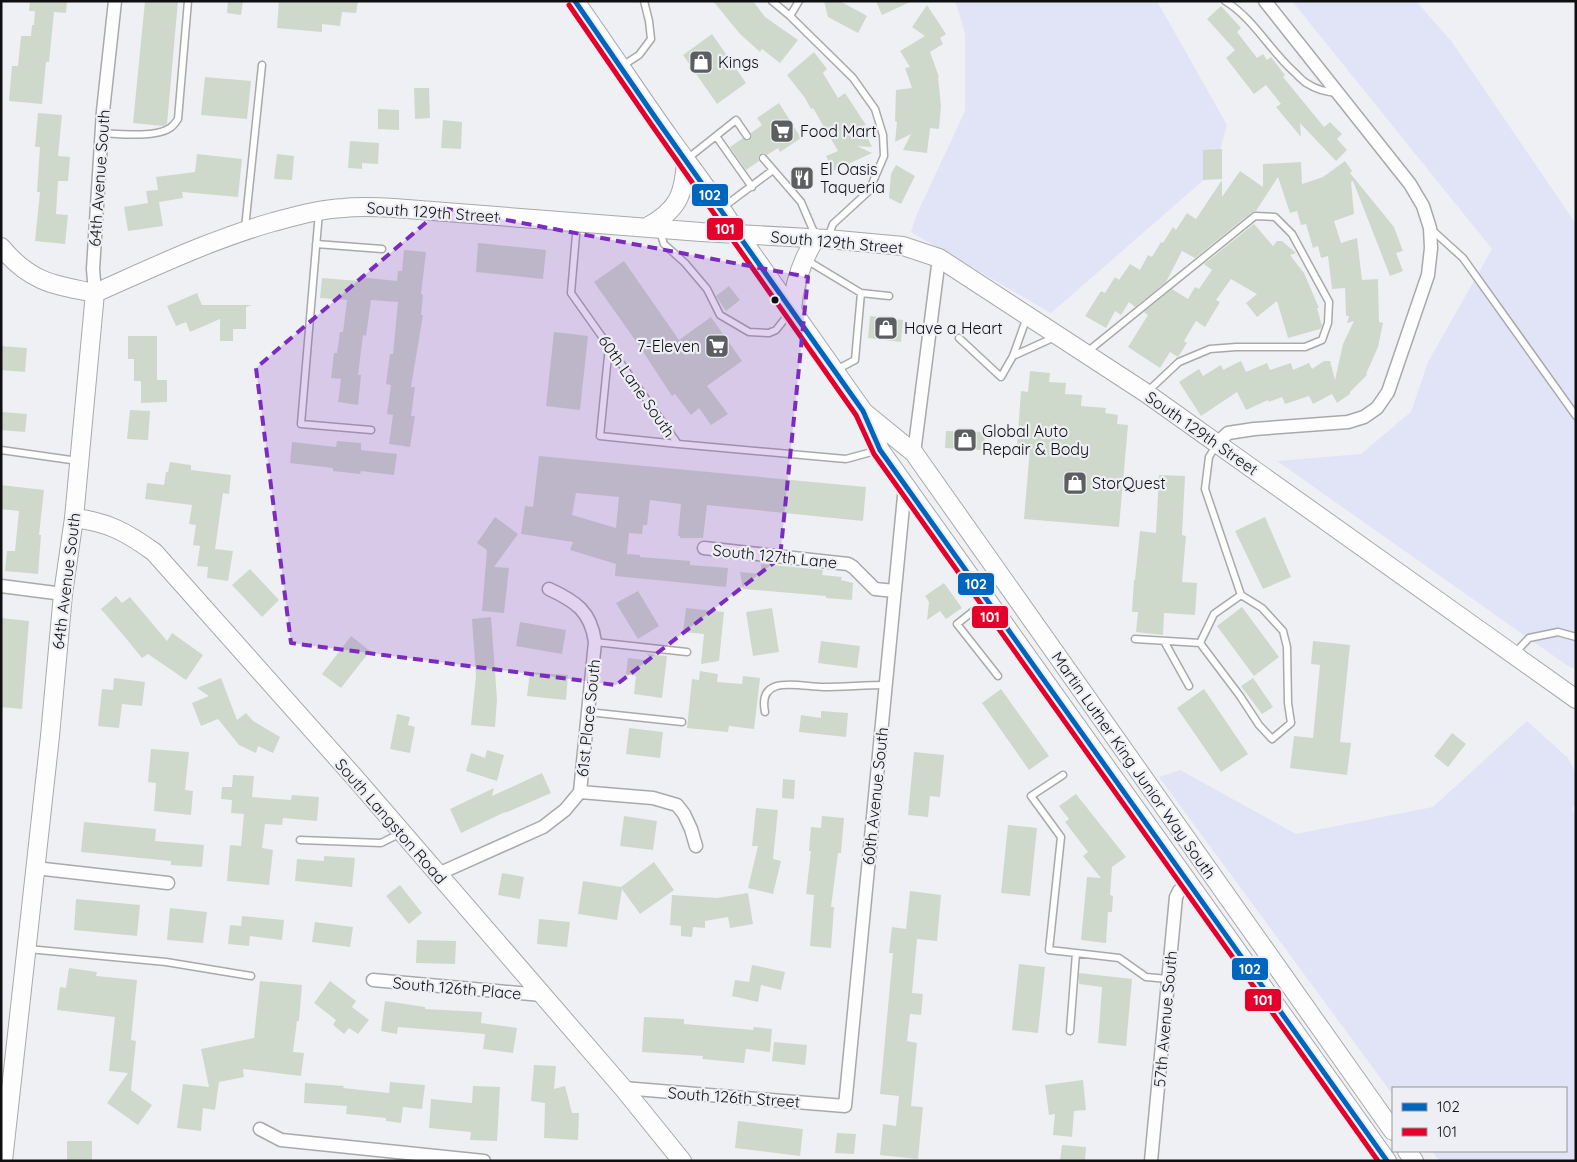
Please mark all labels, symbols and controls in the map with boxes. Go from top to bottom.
shop icon: Kings [688,49,714,75]
place label: Kings [718,52,759,72]
street label: 64th Avenue South [84,109,114,247]
supermarket icon: Food Mart [769,118,795,144]
place label: Food Mart [800,121,877,141]
place label: El Oasis Taqueria [820,159,885,197]
restaurant icon: El Oasis Taqueria [789,165,815,191]
line badge: 102 [691,183,729,207]
text: 102 [699,186,721,204]
street label: South 129th Street [366,197,500,227]
line badge: 101 [706,217,744,241]
text: 101 [715,220,735,238]
street label: South 129th Street [770,226,904,258]
unlabelled marker [770,295,780,305]
shop icon: Have a Heart [873,315,899,341]
place label: Have a Heart [904,318,1003,338]
street label: 60th Lane South [594,331,680,441]
supermarket icon: 7-Eleven [704,333,730,359]
place label: 7-Eleven [637,336,700,356]
street label: South 129th Street [1142,387,1262,479]
place label: Global Auto Repair & Body [982,421,1089,459]
shop icon: Global Auto Repair & Body [952,427,978,453]
shop icon: StorQuest [1062,470,1088,496]
place label: StorQuest [1092,473,1166,493]
street label: 64th Avenue South [48,512,84,650]
street label: South 127th Lane [712,540,838,572]
line badge: 102 [957,572,995,596]
text: 102 [965,575,987,593]
line badge: 101 [971,605,1009,629]
text: 101 [980,608,1000,626]
street label: Martin Luther King Junior Way South [1048,647,1220,883]
street label: 61st Place South [572,658,604,778]
street label: 60th Avenue South [858,726,892,866]
street label: South Langston Road [331,754,451,888]
street label: 57th Avenue South [1149,950,1181,1088]
line badge: 102 [1231,957,1269,981]
text: 102 [1239,960,1261,978]
street label: South 126th Place [392,972,522,1004]
line badge: 101 [1244,988,1282,1012]
text: 101 [1253,991,1273,1009]
street label: South 126th Street [667,1082,801,1112]
legend [1392,1087,1567,1152]
text: 102 [1437,1097,1460,1116]
text: 101 [1437,1122,1457,1141]

